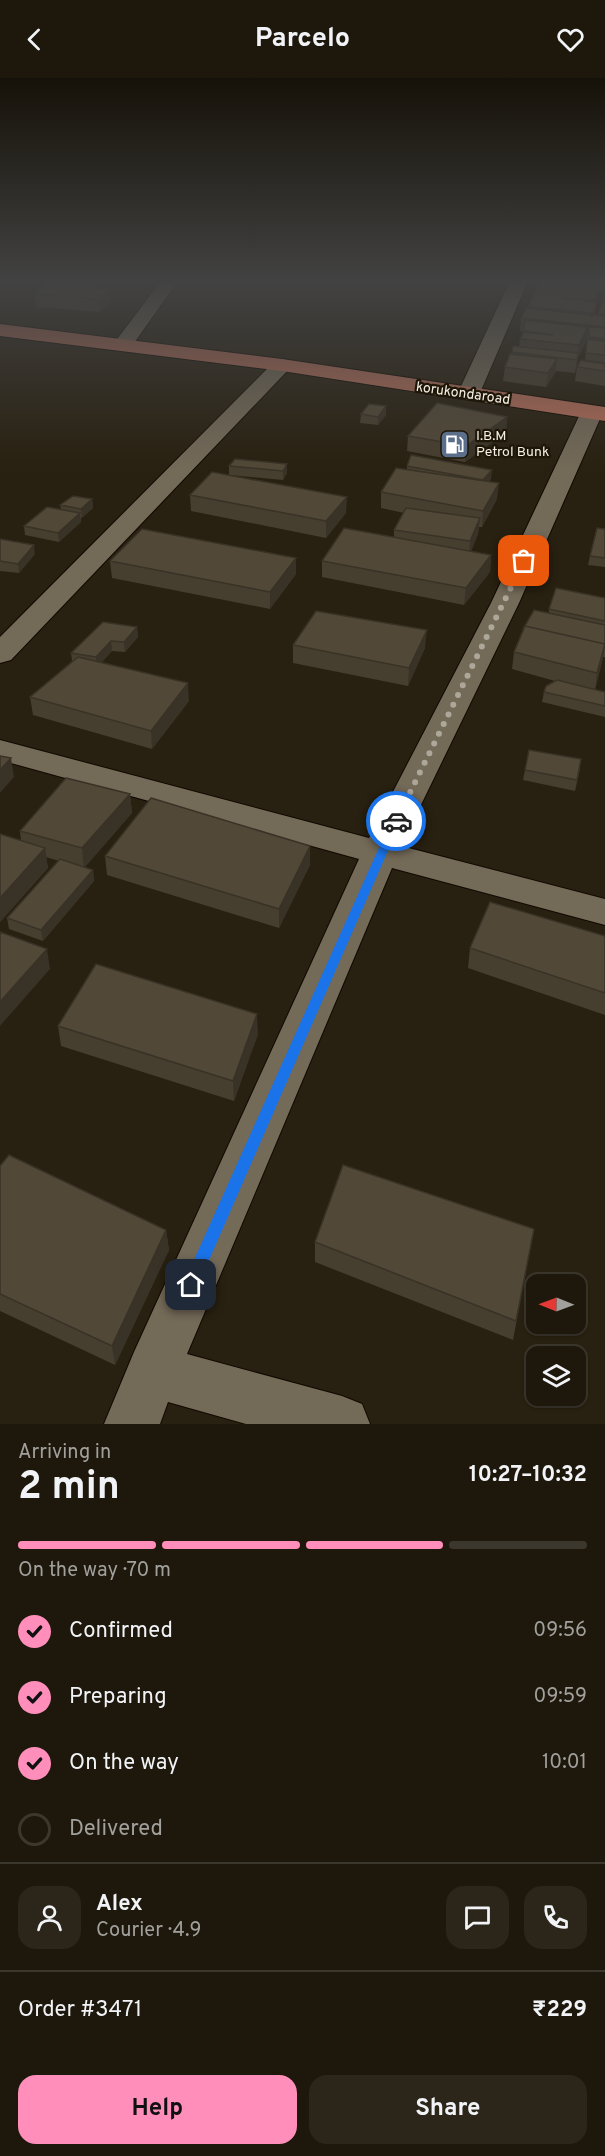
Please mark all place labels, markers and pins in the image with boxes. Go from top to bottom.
fuel station icon: I.B.M Petrol Bunk [439,428,471,460]
place label: I.B.M Petrol Bunk [476,428,549,461]
pin [498,535,549,586]
pin [165,1259,216,1310]

